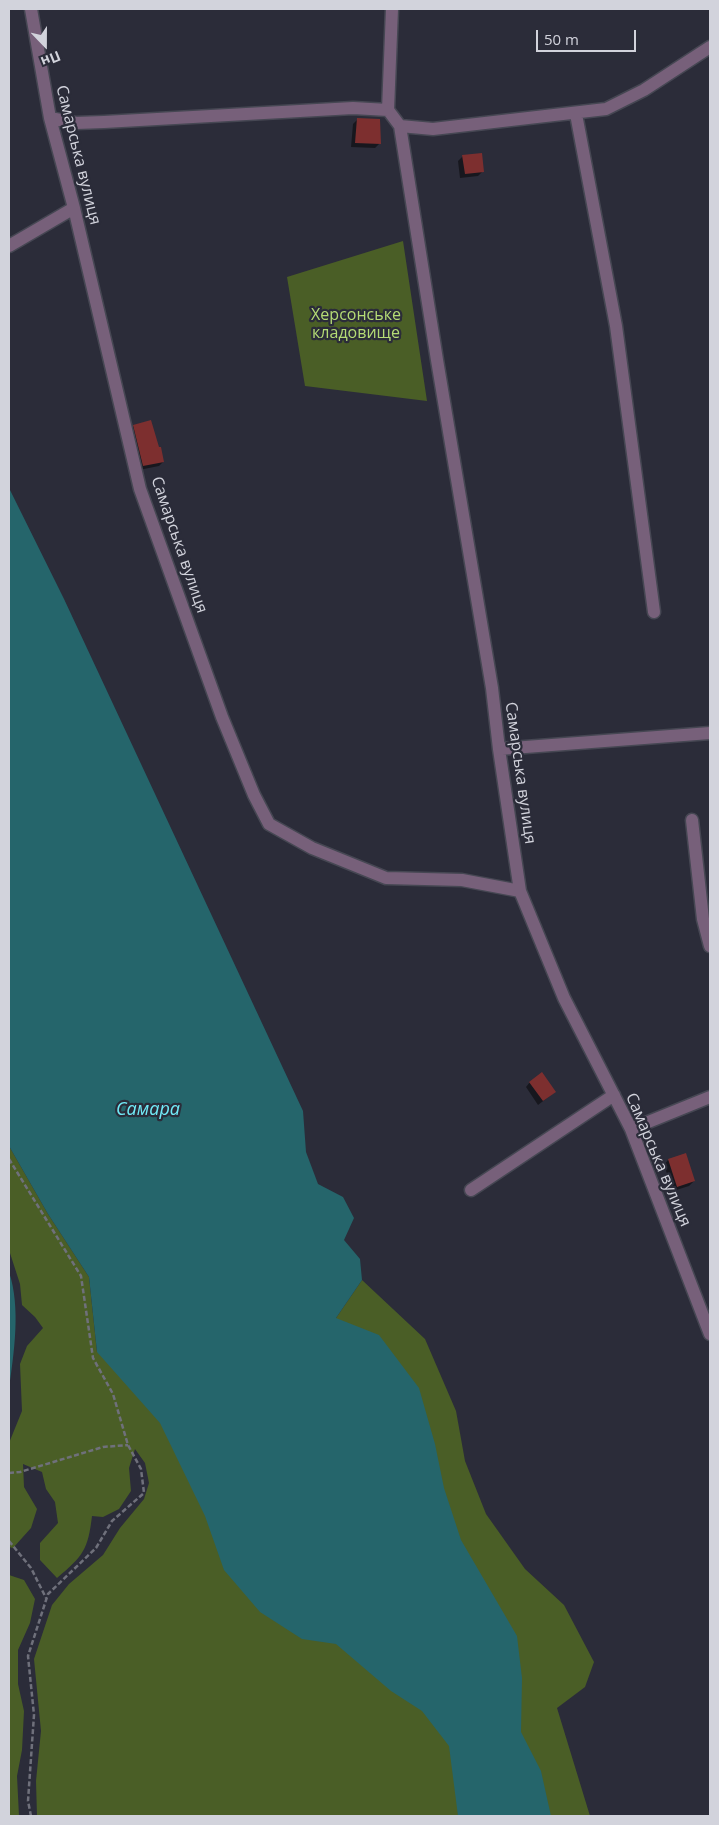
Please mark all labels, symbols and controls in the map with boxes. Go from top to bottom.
north arrow [20,20,70,70]
scale bar [539,20,639,52]
text: 50 m [544,29,579,49]
text: Пн [38,47,64,72]
street label: Самарська вулиця [51,83,105,227]
park label: Херсонське кладовище [311,305,401,343]
street label: Самарська вулиця [147,474,211,616]
street label: Самарська вулиця [501,701,539,845]
street label: Самарська вулиця [621,1090,695,1230]
water label: Самара [116,1099,180,1121]

